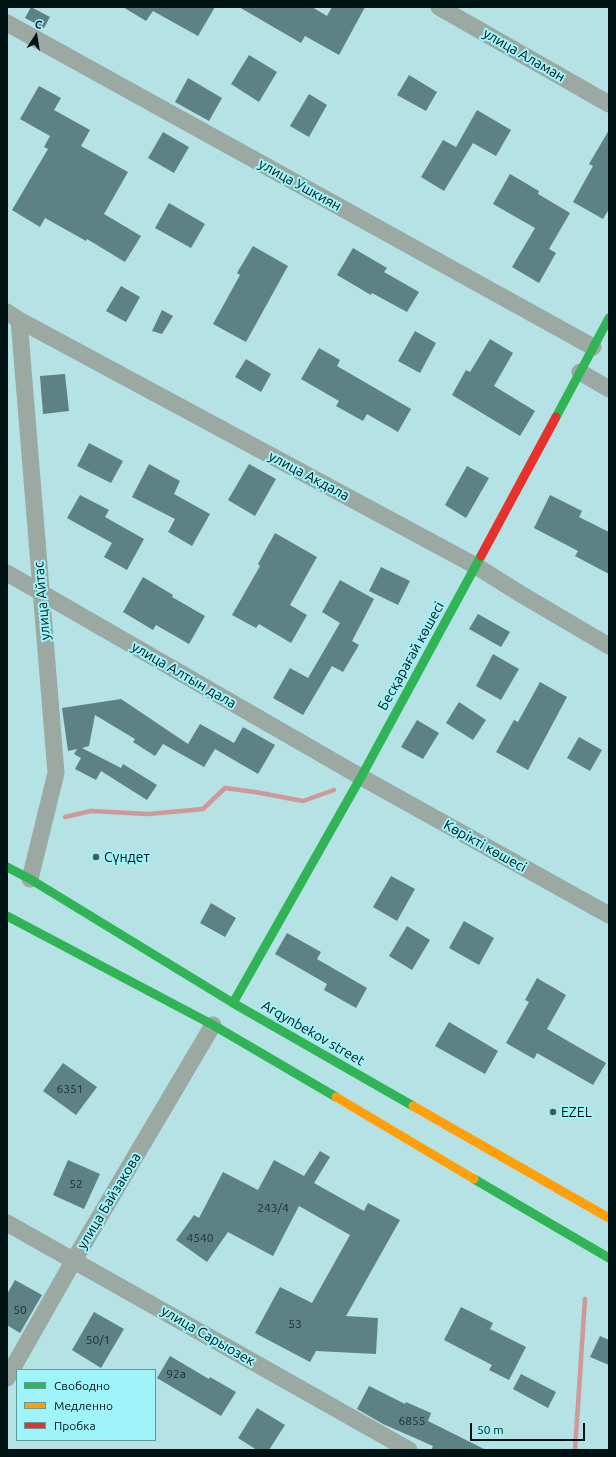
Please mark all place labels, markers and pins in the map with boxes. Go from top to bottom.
place label: Сүндет [104,849,150,865]
marker: Сүндет [91,852,101,862]
place label: EZEL [561,1104,592,1120]
marker: EZEL [548,1107,558,1117]

